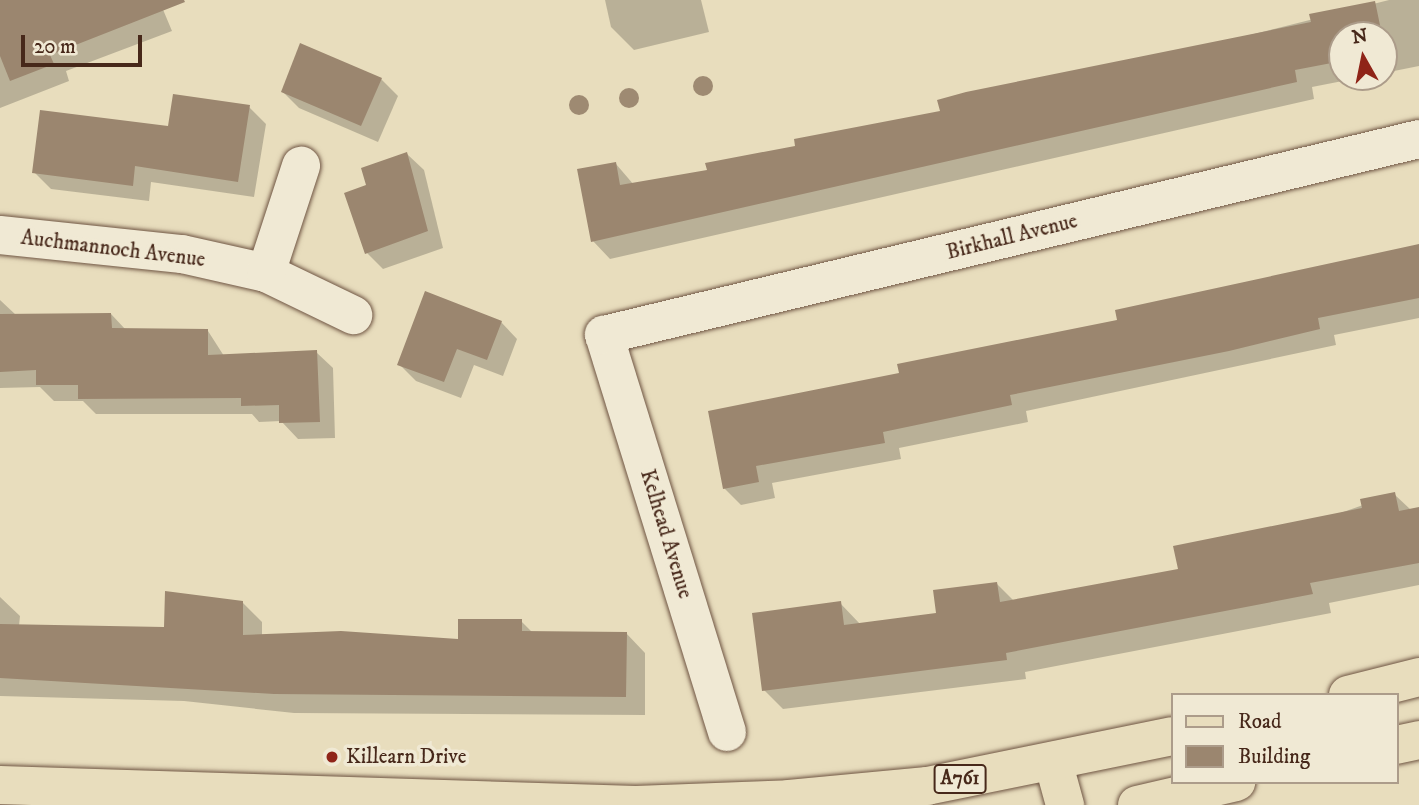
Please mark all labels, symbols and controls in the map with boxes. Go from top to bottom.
scale bar [24,21,145,65]
north arrow [1328,21,1398,91]
text: N [1350,24,1369,49]
text: 20 m [34,34,76,60]
street label: Birkhall Avenue [944,209,1080,265]
street label: Auchmannoch Avenue [19,225,207,273]
street label: Kelhead Avenue [634,466,698,602]
legend [1170,693,1398,784]
text: Road [1238,709,1282,735]
place label: Killearn Drive [346,744,466,770]
text: Building [1238,744,1310,770]
marker: Killearn Drive [324,749,340,765]
road number: A761 [932,764,988,794]

